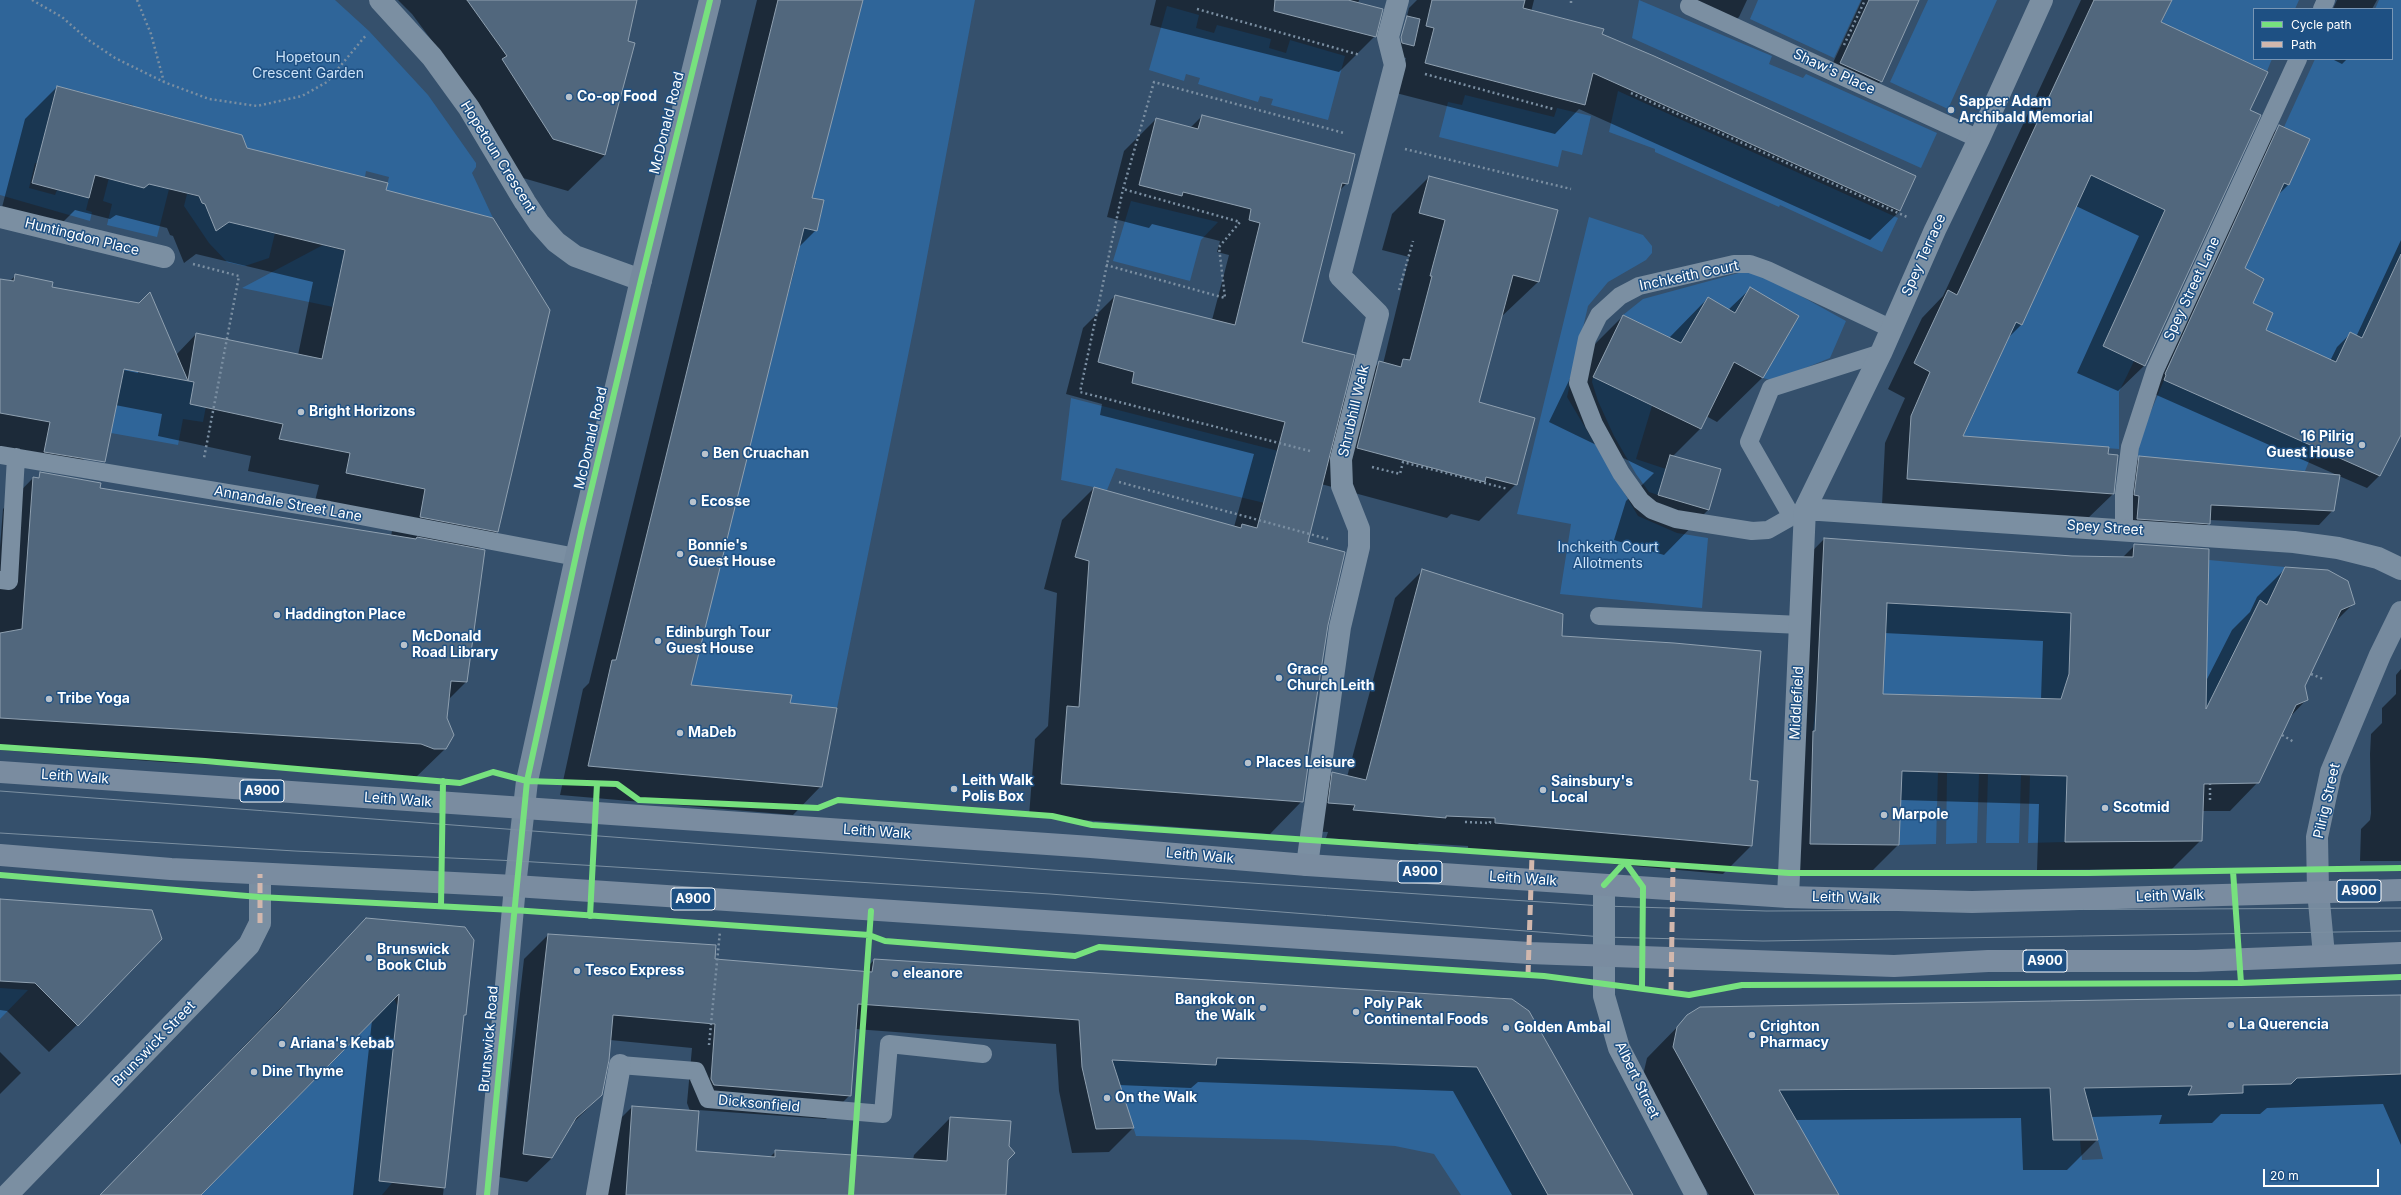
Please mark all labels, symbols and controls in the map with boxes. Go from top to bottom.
legend [2253,8,2393,60]
text: Cycle path [2291,17,2352,32]
text: Path [2291,37,2316,52]
street label: Shaw's Place [1790,46,1878,98]
park label: Hopetoun Crescent Garden [252,50,364,82]
street label: McDonald Road [646,70,688,176]
place label: Co-op Food [577,89,657,105]
marker: Co-op Food [564,92,574,102]
place label: Sapper Adam Archibald Memorial [1959,94,2093,126]
street label: Hopetoun Crescent [457,98,539,216]
marker: Sapper Adam Archibald Memorial [1946,105,1956,115]
street label: Spey Terrace [1898,211,1950,299]
street label: Huntingdon Place [23,215,141,259]
street label: Spey Street Lane [2161,234,2223,344]
street label: Inchkeith Court [1638,257,1740,295]
street label: Shrubhill Walk [1335,363,1373,459]
street label: McDonald Road [571,385,611,491]
place label: Bright Horizons [309,404,415,420]
marker: Bright Horizons [296,407,306,417]
place label: 16 Pilrig Guest House [2266,429,2354,462]
marker: 16 Pilrig Guest House [2357,440,2367,450]
place label: Ben Cruachan [713,446,809,462]
marker: Ben Cruachan [700,449,710,459]
street label: Annandale Street Lane [213,483,363,525]
place label: Ecosse [701,494,750,510]
marker: Ecosse [688,497,698,507]
street label: Spey Street [2066,517,2144,539]
place label: Bonnie's Guest House [688,538,776,570]
park label: Inchkeith Court Allotments [1558,540,1658,572]
marker: Bonnie's Guest House [675,549,685,559]
place label: Haddington Place [285,607,406,623]
marker: Haddington Place [272,610,282,620]
place label: Edinburgh Tour Guest House [666,625,771,658]
place label: McDonald Road Library [412,629,499,662]
marker: Edinburgh Tour Guest House [653,636,663,646]
marker: McDonald Road Library [399,640,409,650]
place label: Grace Church Leith [1287,662,1374,694]
street label: Middlefield [1787,666,1807,740]
marker: Grace Church Leith [1274,673,1284,683]
place label: Tribe Yoga [57,691,130,707]
marker: Tribe Yoga [44,694,54,704]
place label: MaDeb [688,725,736,741]
marker: MaDeb [675,728,685,738]
place label: Places Leisure [1256,755,1355,771]
marker: Places Leisure [1243,758,1253,768]
street label: Pilrig Street [2310,762,2344,840]
street label: Leith Walk [40,766,110,788]
place label: Leith Walk Polis Box [962,773,1033,806]
place label: Sainsbury's Local [1551,774,1633,806]
road number: A900 [240,780,284,802]
marker: Leith Walk Polis Box [949,784,959,794]
marker: Sainsbury's Local [1538,785,1548,795]
street label: Leith Walk [363,789,433,811]
place label: Scotmid [2113,800,2170,816]
marker: Scotmid [2100,803,2110,813]
place label: Marpole [1892,807,1949,823]
marker: Marpole [1879,810,1889,820]
street label: Leith Walk [842,821,912,843]
street label: Leith Walk [1165,845,1235,867]
road number: A900 [1398,861,1442,883]
street label: Leith Walk [1488,868,1558,890]
road number: A900 [2337,880,2381,902]
street label: Leith Walk [2136,886,2204,906]
road number: A900 [671,888,715,910]
street label: Leith Walk [1812,888,1880,908]
place label: Brunswick Book Club [377,942,449,974]
road number: A900 [2023,950,2067,972]
marker: Brunswick Book Club [364,953,374,963]
place label: Tesco Express [585,963,684,979]
marker: Tesco Express [572,966,582,976]
place label: eleanore [903,966,963,982]
marker: eleanore [890,969,900,979]
street label: Brunswick Road [476,985,502,1093]
place label: Bangkok on the Walk [1175,992,1255,1024]
place label: Poly Pak Continental Foods [1364,996,1488,1028]
street label: Brunswick Street [109,998,199,1090]
marker: Bangkok on the Walk [1258,1003,1268,1013]
marker: Poly Pak Continental Foods [1351,1007,1361,1017]
place label: La Querencia [2239,1017,2329,1033]
place label: Crighton Pharmacy [1760,1019,1829,1052]
place label: Golden Ambal [1514,1020,1610,1036]
marker: La Querencia [2226,1020,2236,1030]
marker: Golden Ambal [1501,1023,1511,1033]
marker: Crighton Pharmacy [1747,1030,1757,1040]
place label: Ariana's Kebab [290,1036,394,1052]
marker: Ariana's Kebab [277,1039,287,1049]
street label: Albert Street [1611,1039,1663,1121]
place label: Dine Thyme [262,1064,344,1080]
marker: Dine Thyme [249,1067,259,1077]
place label: On the Walk [1115,1090,1197,1106]
street label: Dicksonfield [717,1092,801,1116]
marker: On the Walk [1102,1093,1112,1103]
scale bar [2265,1161,2381,1187]
text: 20 m [2270,1168,2299,1183]

